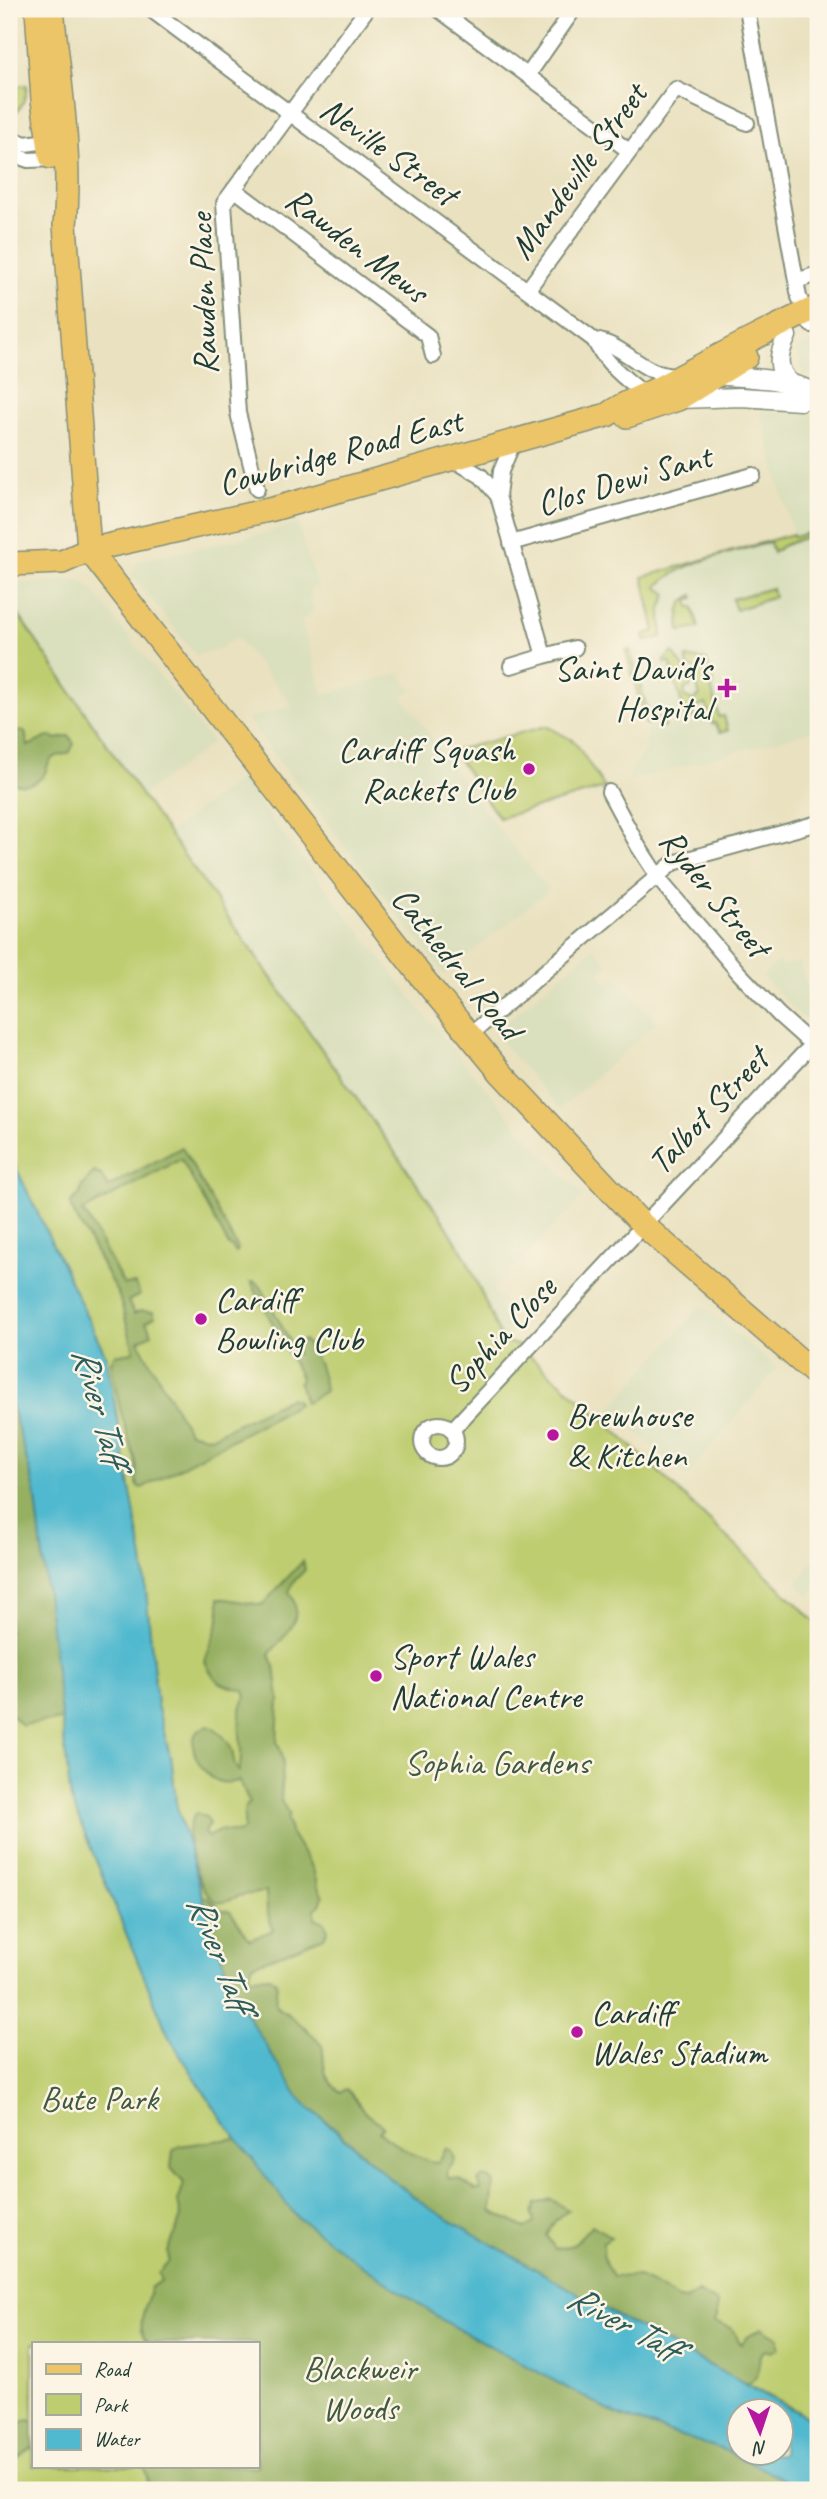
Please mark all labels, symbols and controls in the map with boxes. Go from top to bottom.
street label: Mandeville Street [499,71,659,268]
street label: Neville Street [312,86,470,218]
street label: Rawden Mews [277,177,440,315]
street label: Rawden Place [178,210,228,375]
street label: Cowbridge Road East [213,397,470,506]
street label: Clos Dewi Sant [532,433,720,526]
place label: Saint David's Hospital [554,646,717,731]
marker: Saint David's Hospital [717,678,737,698]
place label: Cardiff Squash Rackets Club [338,727,517,812]
marker: Cardiff Squash Rackets Club [521,761,537,777]
street label: Ryder Street [649,819,783,970]
street label: Cathedral Road [382,877,536,1053]
street label: Talbot Street [638,1035,781,1184]
street label: Sophia Close [434,1264,568,1404]
place label: Cardiff Bowling Club [215,1277,365,1362]
marker: Cardiff Bowling Club [193,1311,209,1327]
water label: River Taff [62,1342,144,1483]
place label: Brewhouse & Kitchen [567,1393,694,1478]
marker: Brewhouse & Kitchen [545,1427,561,1443]
place label: Sport Wales National Centre [390,1634,584,1719]
marker: Sport Wales National Centre [368,1668,384,1684]
park label: Sophia Gardens [404,1740,593,1785]
water label: River Taff [177,1888,270,2030]
place label: Cardiff Wales Stadium [591,1990,769,2075]
marker: Cardiff Wales Stadium [569,2024,585,2040]
park label: Bute Park [40,2076,160,2121]
water label: River Taff [560,2273,700,2377]
legend [32,2342,259,2468]
park label: Blackweir Woods [303,2346,419,2431]
text: Road [94,2356,133,2382]
text: Park [94,2392,129,2418]
north arrow [726,2398,796,2468]
text: Water [94,2426,141,2452]
text: N [751,2436,767,2460]

